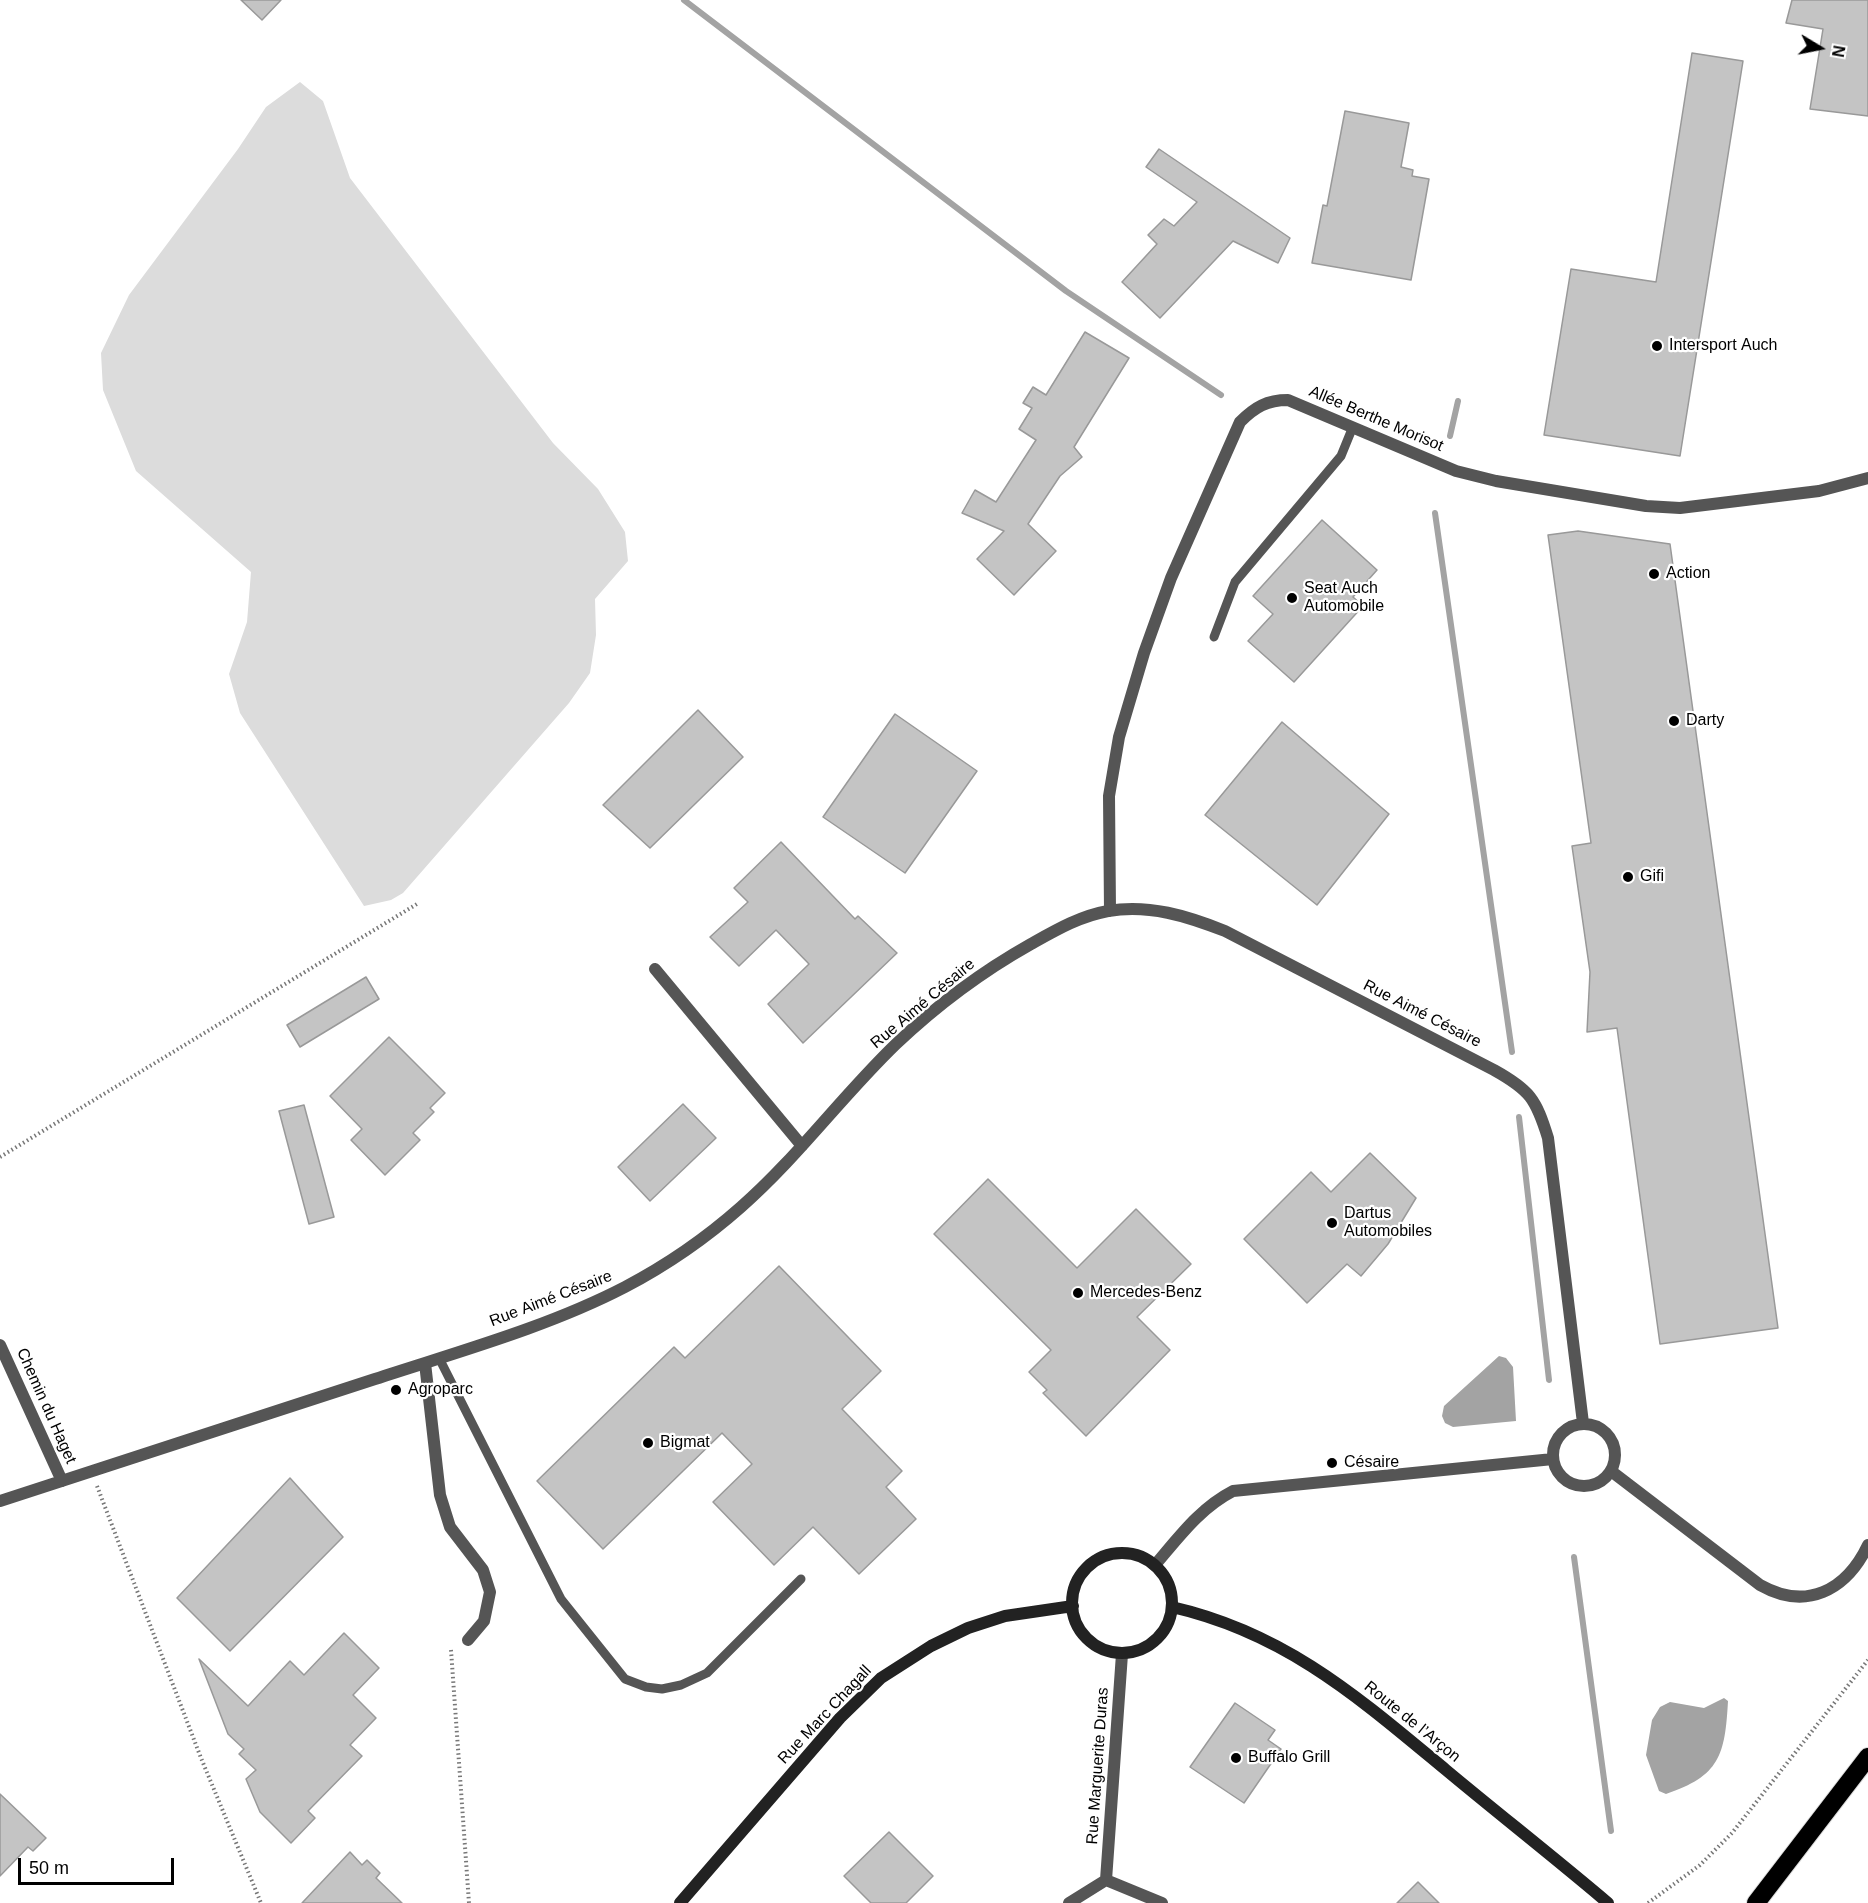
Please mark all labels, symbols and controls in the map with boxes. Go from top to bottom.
north arrow [1790,18,1850,78]
text: N [1829,44,1848,58]
place label: Intersport Auch [1669,336,1778,356]
marker: Intersport Auch [1650,339,1664,353]
street label: Allée Berthe Morisot [1306,382,1446,456]
place label: Action [1666,564,1710,584]
marker: Action [1647,567,1661,581]
place label: Seat Auch Automobile [1304,579,1384,617]
marker: Seat Auch Automobile [1285,591,1299,605]
place label: Darty [1686,711,1724,731]
marker: Darty [1667,714,1681,728]
place label: Gifi [1640,867,1664,887]
marker: Gifi [1621,870,1635,884]
street label: Rue Aimé Césaire [867,955,979,1053]
street label: Rue Aimé Césaire [1360,976,1484,1052]
place label: Dartus Automobiles [1344,1204,1432,1242]
marker: Dartus Automobiles [1325,1216,1339,1230]
street label: Rue Aimé Césaire [487,1267,615,1331]
place label: Mercedes-Benz [1090,1283,1202,1303]
marker: Mercedes-Benz [1071,1286,1085,1300]
street label: Chemin du Haget [12,1345,80,1467]
place label: Agroparc [408,1380,473,1400]
marker: Agroparc [389,1383,403,1397]
place label: Bigmat [660,1433,710,1453]
marker: Bigmat [641,1436,655,1450]
place label: Césaire [1344,1453,1399,1473]
marker: Césaire [1325,1456,1339,1470]
street label: Rue Marc Chagall [774,1662,876,1768]
street label: Route de l’Arçon [1360,1677,1464,1767]
street label: Rue Marguerite Duras [1083,1687,1113,1845]
place label: Buffalo Grill [1248,1748,1330,1768]
marker: Buffalo Grill [1229,1751,1243,1765]
scale bar [21,1846,177,1884]
text: 50 m [29,1858,69,1878]

